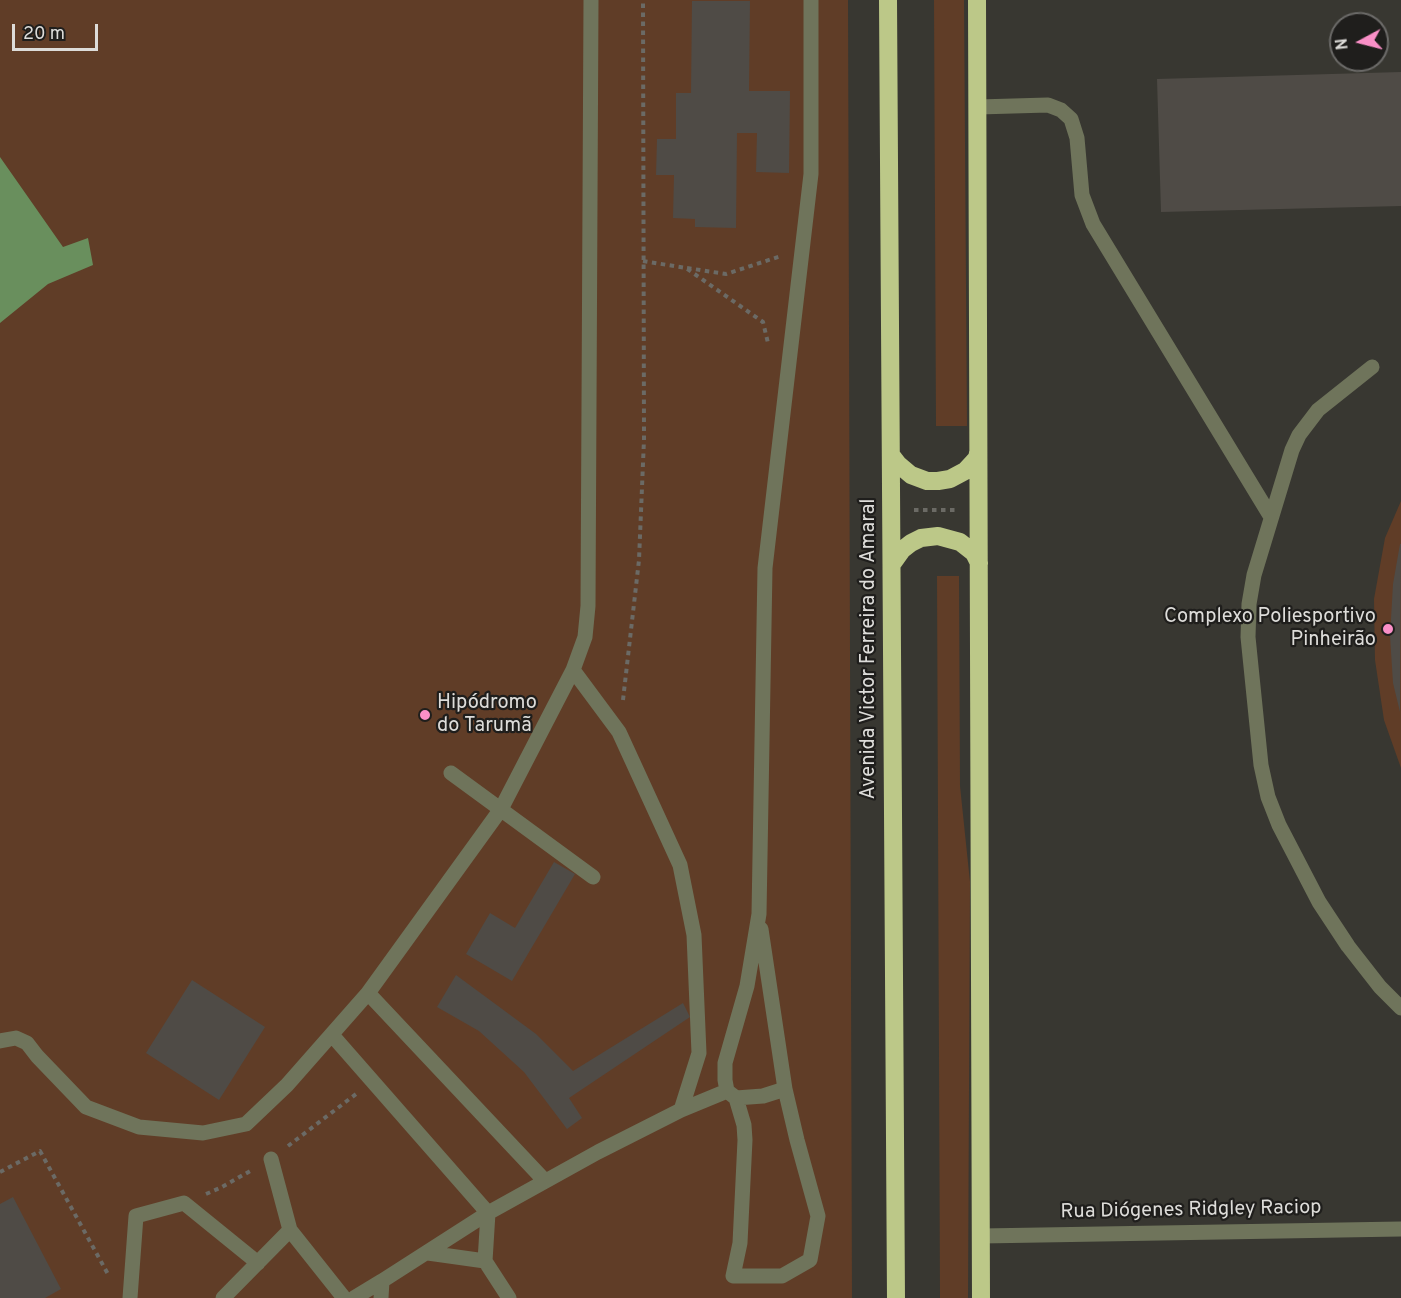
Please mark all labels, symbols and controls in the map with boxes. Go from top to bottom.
scale bar [15,12,100,50]
north arrow [1329,12,1389,72]
text: 20 m [23,23,65,46]
text: N [1332,37,1354,51]
street label: Avenida Victor Ferreira do Amaral [858,499,882,799]
place label: Complexo Poliesportivo Pinheirão [1164,606,1376,653]
marker: Complexo Poliesportivo Pinheirão [1381,622,1395,636]
place label: Hipódromo do Tarumã [437,692,537,739]
marker: Hipódromo do Tarumã [418,708,432,722]
street label: Rua Diógenes Ridgley Raciop [1060,1197,1322,1225]

